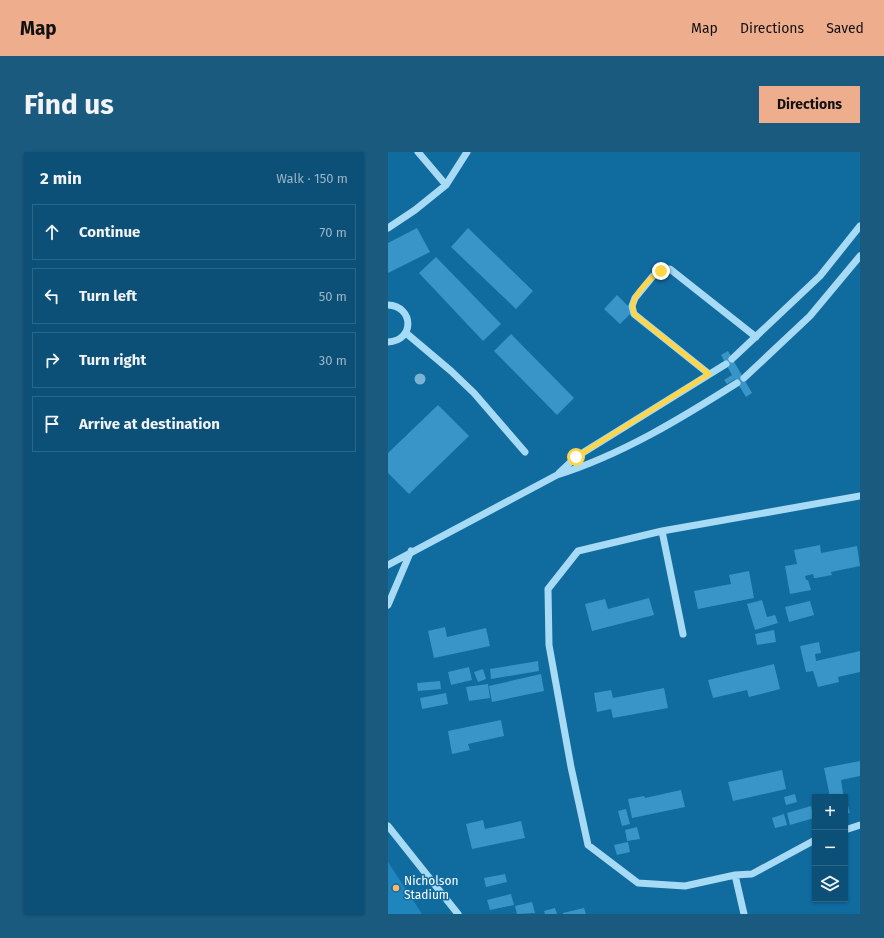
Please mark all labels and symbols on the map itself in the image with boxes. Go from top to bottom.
route end [652,262,670,280]
route start [567,448,585,466]
place label: Nicholson Stadium [404,874,459,902]
marker: Nicholson Stadium [391,883,401,893]

